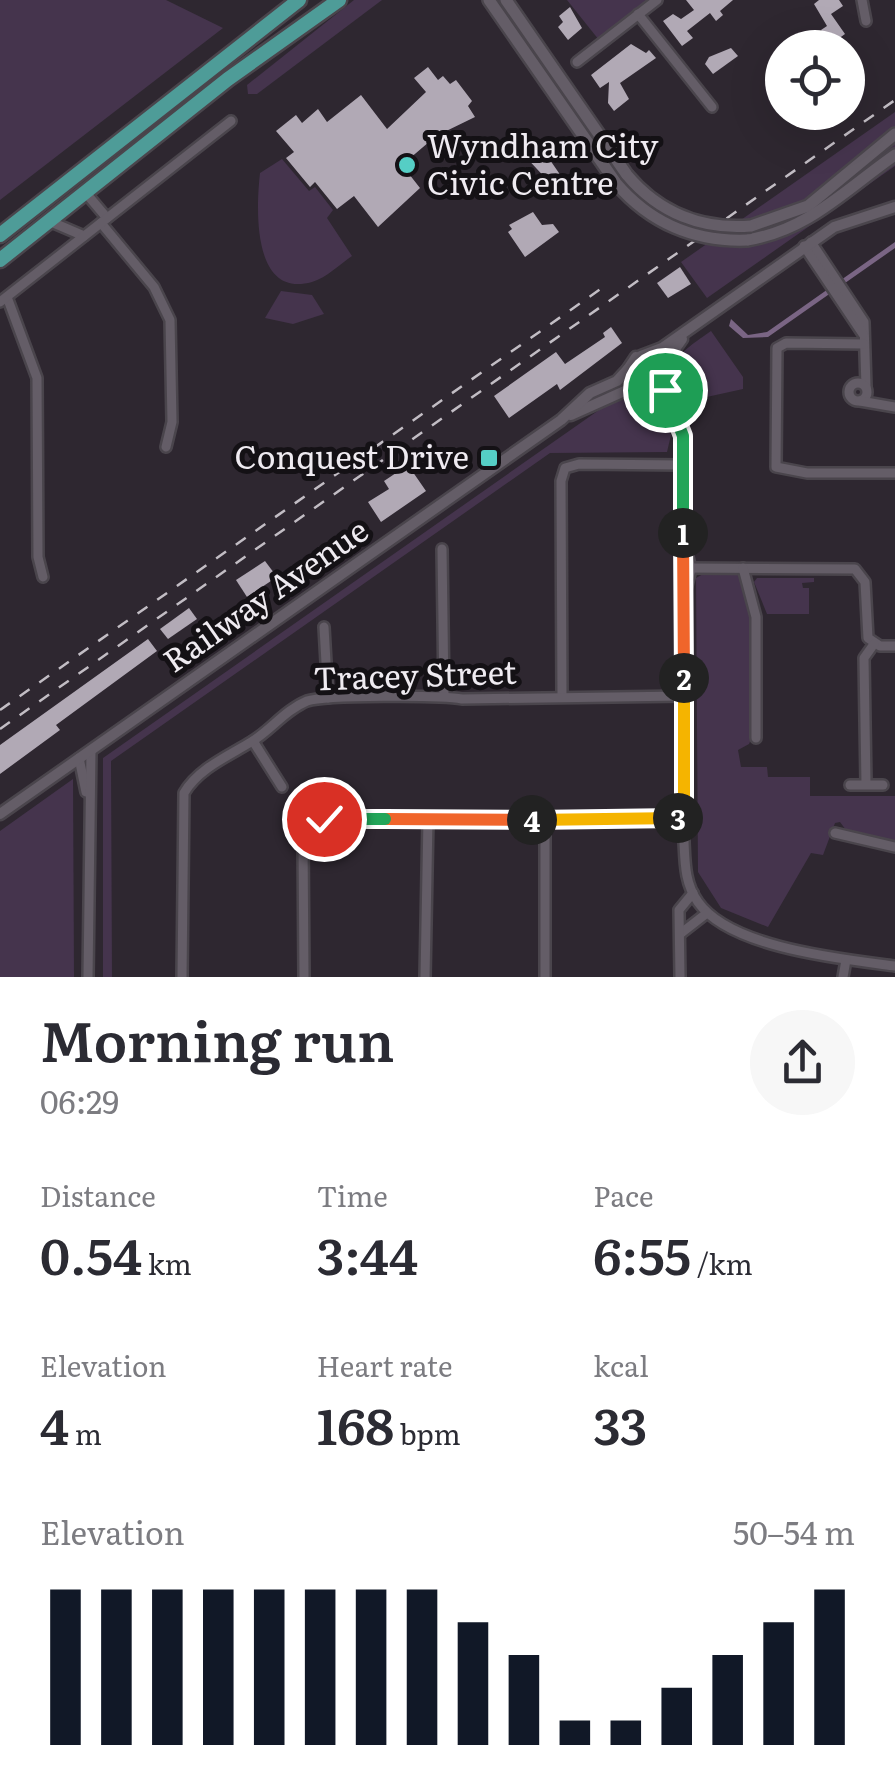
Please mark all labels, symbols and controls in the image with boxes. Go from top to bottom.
map controls [765,30,865,130]
button: locate [765,30,865,130]
place label: Wyndham City Civic Centre [427,120,659,205]
marker: Wyndham City Civic Centre [396,154,418,176]
pin [623,348,708,433]
icon: arrive [638,363,693,418]
place label: Conquest Drive [234,431,469,479]
marker: Conquest Drive [478,447,500,469]
street label: Railway Avenue [152,505,377,682]
pin: 1 [658,508,708,558]
text: 1 [677,512,689,554]
street label: Tracey Street [312,645,517,701]
pin: 2 [659,653,709,703]
text: 2 [676,657,692,699]
pin [282,777,367,862]
icon: check [297,792,352,847]
pin: 3 [653,793,703,843]
pin: 4 [507,795,557,845]
text: 3 [670,797,686,839]
text: 4 [524,799,540,841]
text: Morning run [40,997,395,1079]
button: share [750,1010,855,1115]
text: 06:29 [40,1076,119,1124]
text: Distance [40,1174,156,1216]
text: Time [317,1174,388,1216]
text: Pace [593,1174,653,1216]
text: 0.54 [40,1216,142,1290]
text: 3:44 [317,1216,418,1290]
text: 6:55 [593,1216,691,1290]
text: km [142,1242,192,1284]
text: /km [691,1242,753,1284]
text: Elevation [40,1344,167,1386]
text: Heart rate [317,1344,453,1386]
text: kcal [593,1344,649,1386]
text: 4 [40,1386,69,1460]
text: 168 [317,1386,394,1460]
text: 33 [593,1386,647,1460]
text: m [69,1412,102,1454]
text: bpm [394,1412,461,1454]
text: Elevation [40,1507,185,1555]
text: 50–54 m [733,1507,855,1555]

